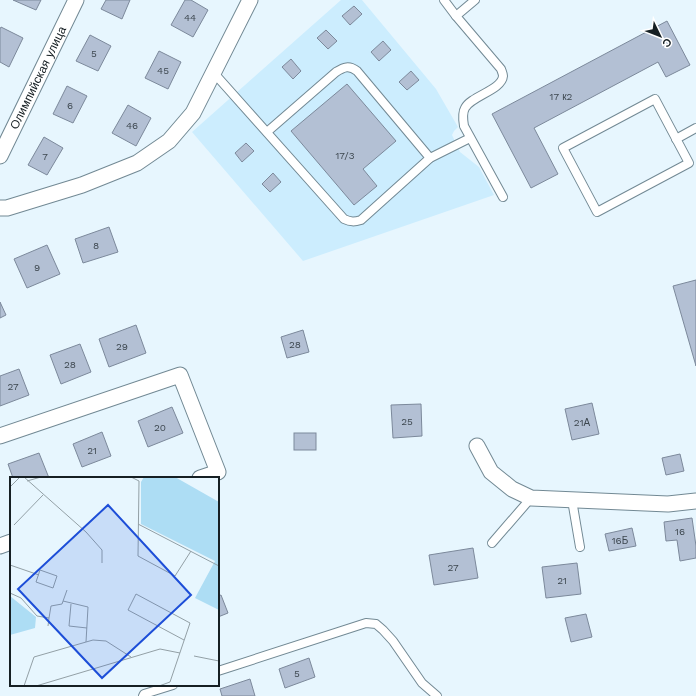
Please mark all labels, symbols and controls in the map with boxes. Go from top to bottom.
house number: 44 [184,12,196,23]
north arrow [640,16,680,56]
street label: Олимпийская улица [7,24,69,132]
text: С [659,35,674,50]
house number: 5 [91,48,97,59]
house number: 45 [157,65,169,76]
house number: 17 к2 [550,91,573,102]
house number: 6 [67,100,73,111]
house number: 46 [126,120,138,131]
house number: 17/3 [335,150,355,161]
house number: 7 [42,151,48,162]
house number: 8 [93,240,99,251]
house number: 9 [34,262,40,273]
house number: 28 [289,339,301,350]
house number: 29 [116,341,128,352]
house number: 28 [64,359,76,370]
house number: 27 [7,381,19,392]
house number: 25 [401,416,413,427]
house number: 21А [574,417,591,428]
house number: 20 [154,422,166,433]
house number: 21 [87,445,97,456]
inset map [10,477,219,686]
house number: 16 [675,526,685,537]
house number: 16Б [612,535,629,546]
house number: 27 [447,562,459,573]
house number: 21 [557,575,567,586]
house number: 5 [294,668,300,679]

